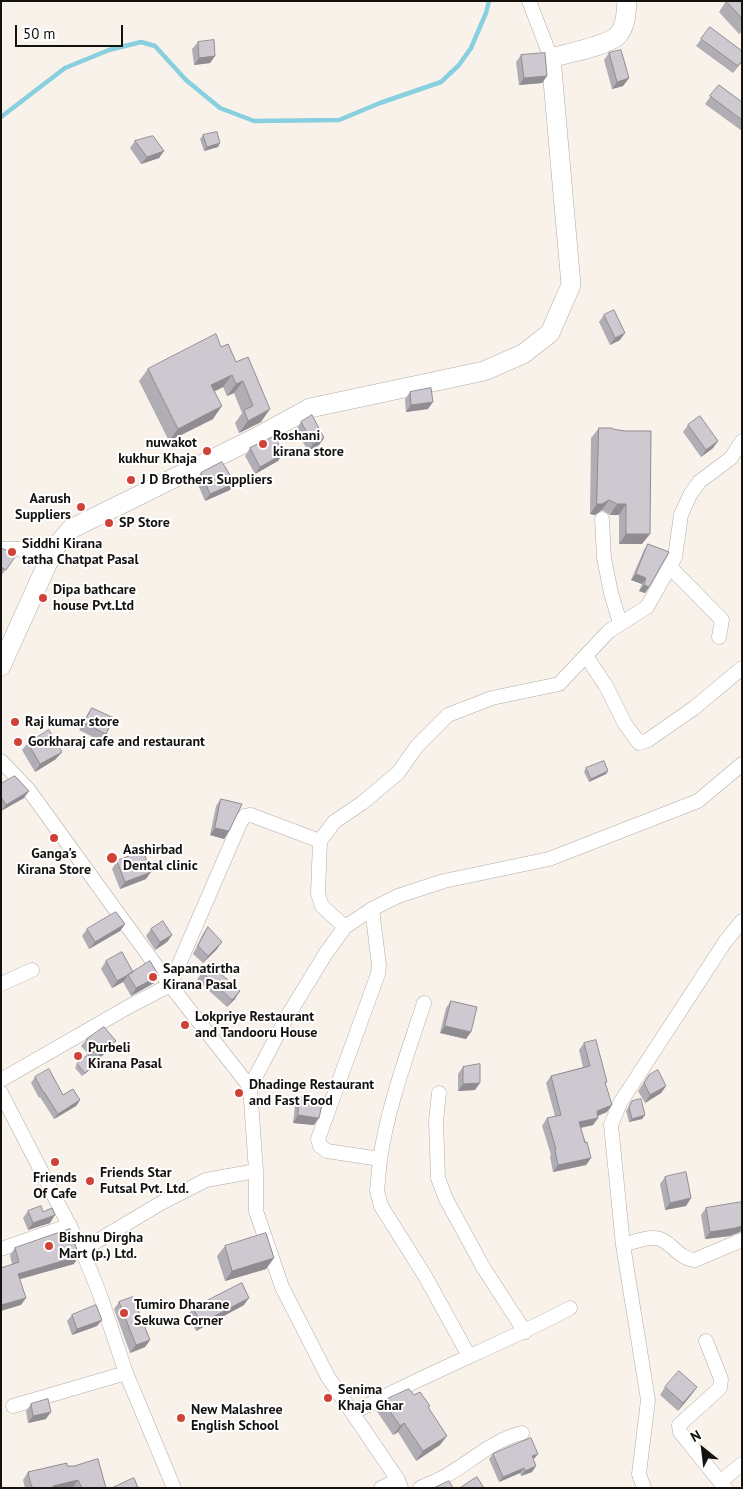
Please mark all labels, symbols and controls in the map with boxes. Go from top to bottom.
scale bar [18,15,125,47]
text: 50 m [23,24,56,43]
place label: Roshani kirana store [273,428,344,461]
place label: nuwakot kukhur Khaja [118,435,197,468]
marker: Roshani kirana store [257,438,269,450]
marker: nuwakot kukhur Khaja [201,445,213,457]
place label: J D Brothers Suppliers [141,472,272,488]
marker: J D Brothers Suppliers [125,474,137,486]
place label: Aarush Suppliers [15,491,71,524]
marker: Aarush Suppliers [75,501,87,513]
place label: SP Store [119,515,170,531]
marker: SP Store [103,517,115,529]
place label: Siddhi Kirana tatha Chatpat Pasal [22,536,139,568]
marker: Siddhi Kirana tatha Chatpat Pasal [6,546,18,558]
place label: Dipa bathcare house Pvt.Ltd [53,582,136,614]
marker: Dipa bathcare house Pvt.Ltd [37,592,49,604]
place label: Raj kumar store [25,714,119,730]
marker: Raj kumar store [9,716,21,728]
place label: Gorkharaj cafe and restaurant [28,734,205,750]
marker: Gorkharaj cafe and restaurant [12,736,24,748]
marker: Ganga's Kirana Store [48,832,60,844]
place label: Aashirbad Dental clinic [123,842,198,874]
place label: Ganga's Kirana Store [17,846,91,879]
marker: Aashirbad Dental clinic [105,851,119,865]
place label: Sapanatirtha Kirana Pasal [163,961,240,994]
marker: Sapanatirtha Kirana Pasal [147,971,159,983]
place label: Lokpriye Restaurant and Tandooru House [195,1009,317,1042]
marker: Lokpriye Restaurant and Tandooru House [179,1019,191,1031]
place label: Purbeli Kirana Pasal [88,1040,162,1072]
marker: Purbeli Kirana Pasal [72,1050,84,1062]
place label: Dhadinge Restaurant and Fast Food [249,1077,374,1110]
marker: Dhadinge Restaurant and Fast Food [233,1087,245,1099]
marker: Friends Of Cafe [49,1156,61,1168]
place label: Friends Star Futsal Pvt. Ltd. [100,1165,189,1198]
place label: Friends Of Cafe [33,1170,77,1202]
marker: Friends Star Futsal Pvt. Ltd. [84,1175,96,1187]
place label: Bishnu Dirgha Mart (p.) Ltd. [59,1230,143,1262]
marker: Bishnu Dirgha Mart (p.) Ltd. [43,1240,55,1252]
place label: Tumiro Dharane Sekuwa Corner [134,1297,229,1330]
marker: Tumiro Dharane Sekuwa Corner [118,1307,130,1319]
place label: Senima Khaja Ghar [338,1382,404,1414]
marker: Senima Khaja Ghar [322,1392,334,1404]
place label: New Malashree English School [191,1402,283,1434]
marker: New Malashree English School [175,1412,187,1424]
north arrow [678,1424,728,1474]
text: N [687,1426,704,1446]

